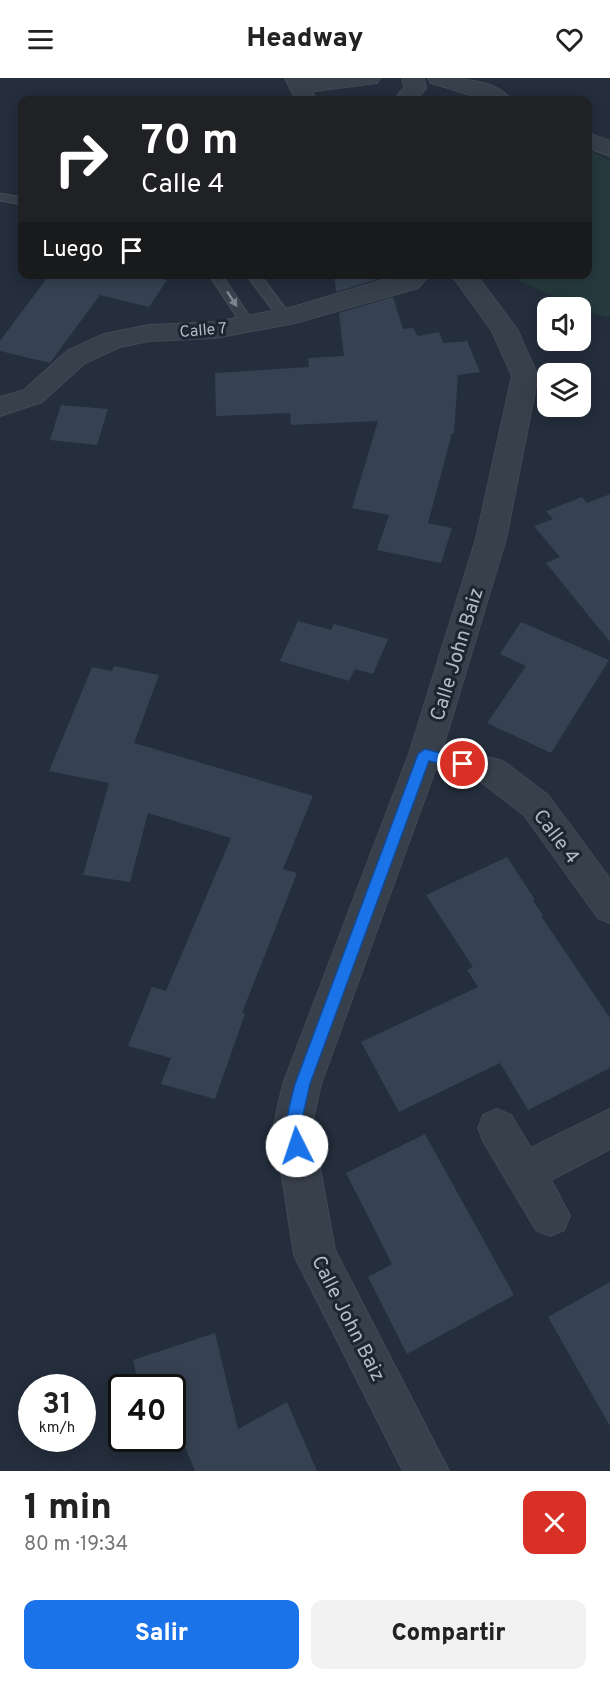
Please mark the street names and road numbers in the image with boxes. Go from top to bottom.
street label: Calle 7 [179,319,228,343]
street label: Calle John Baiz [425,585,491,724]
street label: Calle 4 [526,805,584,870]
street label: Calle John Baiz [304,1252,390,1386]

